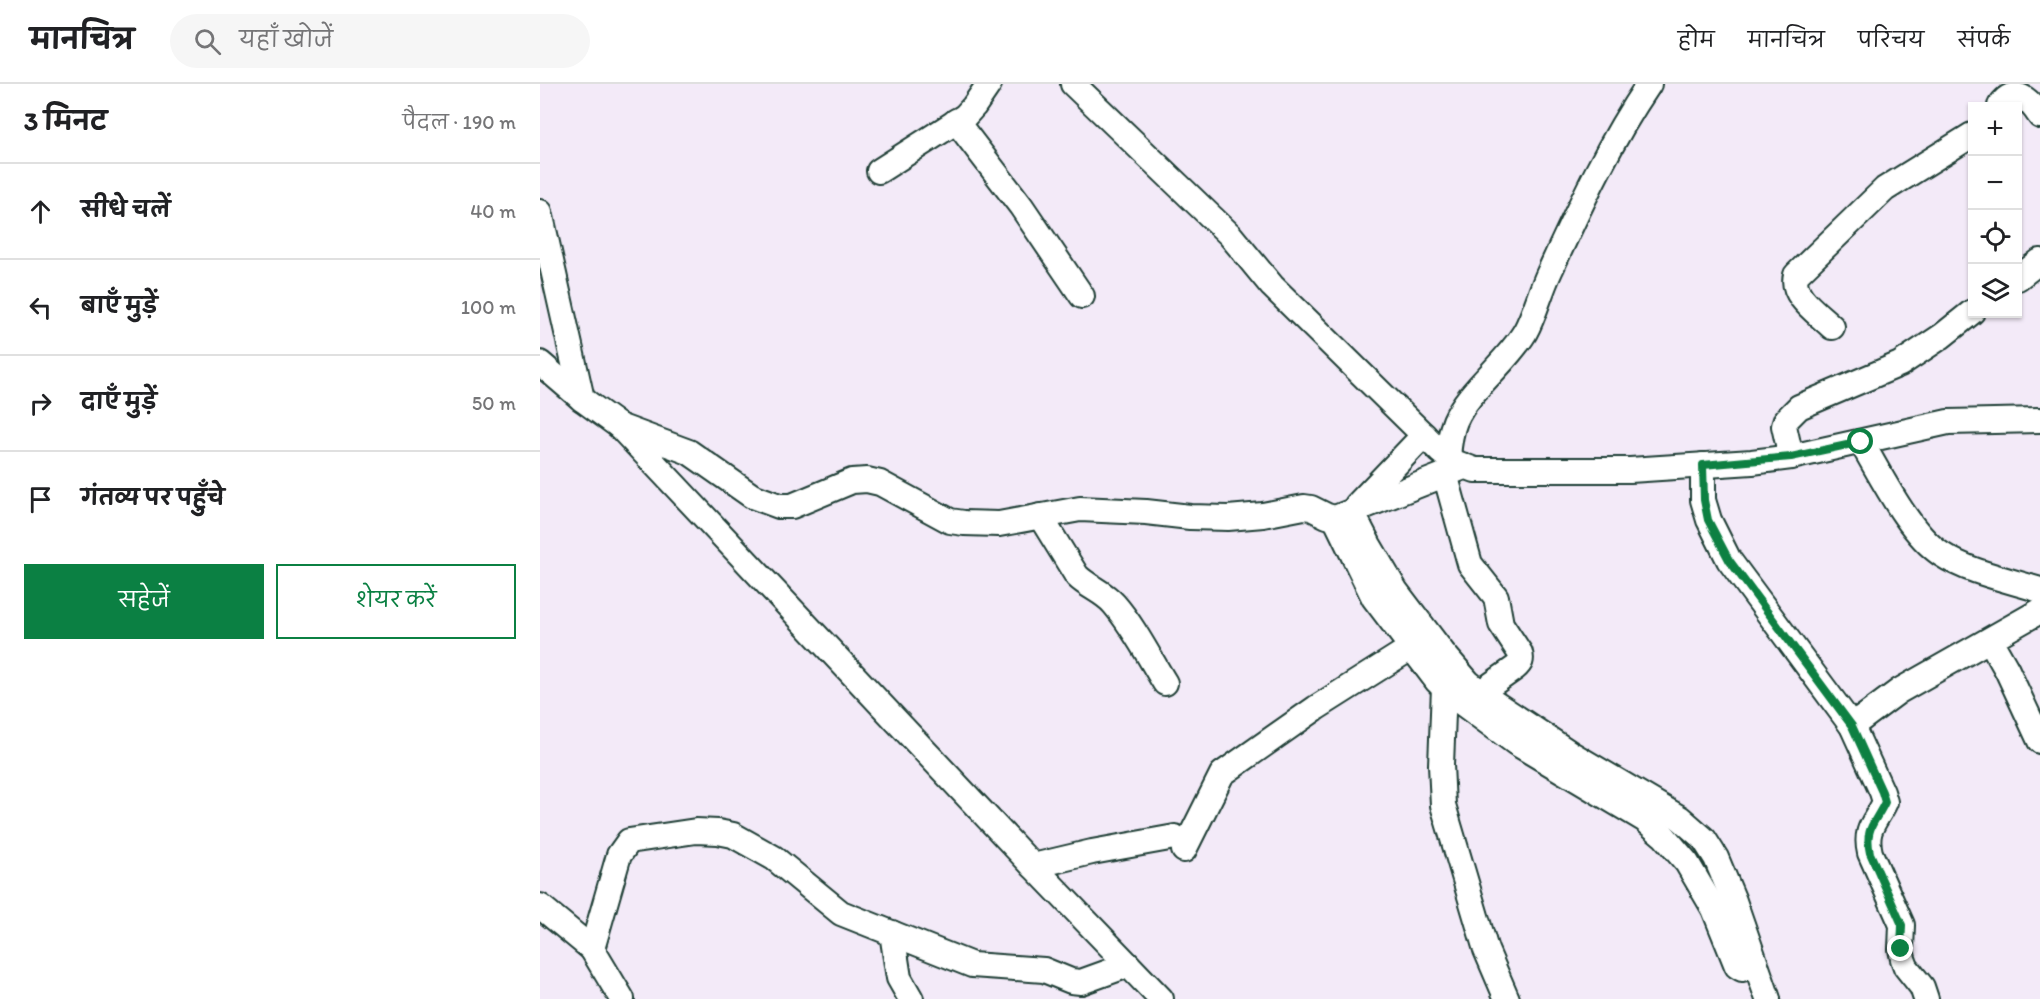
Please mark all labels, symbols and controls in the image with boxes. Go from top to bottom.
search box [170,14,590,68]
text: मानचित्र [30,22,134,56]
icon: search [191,25,224,58]
text: यहाँ खोजें [239,26,333,53]
text: होम [1678,27,1715,52]
text: मानचित्र [1748,27,1825,52]
text: परिचय [1858,27,1924,52]
text: संपर्क [1957,27,2010,52]
map controls [1968,102,2022,318]
button: + [1968,102,2022,156]
text: 3 मिनट [24,105,107,137]
text: पैदल · 190 m [403,110,516,134]
button: − [1968,156,2022,210]
icon: ahead [24,195,57,228]
text: सीधे चलें [81,196,170,223]
text: 40 m [470,199,516,223]
button: locate [1968,210,2022,264]
button: layers [1968,264,2022,318]
icon: left [24,291,57,324]
text: बाएँ मुड़ें [81,292,158,319]
text: 100 m [461,295,516,319]
icon: right [24,387,57,420]
text: दाएँ मुड़ें [81,388,157,415]
text: 50 m [472,391,516,415]
route start [1847,428,1873,454]
icon: arrive [24,483,57,516]
text: गंतव्य पर पहुँचे [81,484,225,511]
button: सहेजें [24,564,264,639]
button: शेयर करें [276,564,516,639]
route end [1887,935,1913,961]

